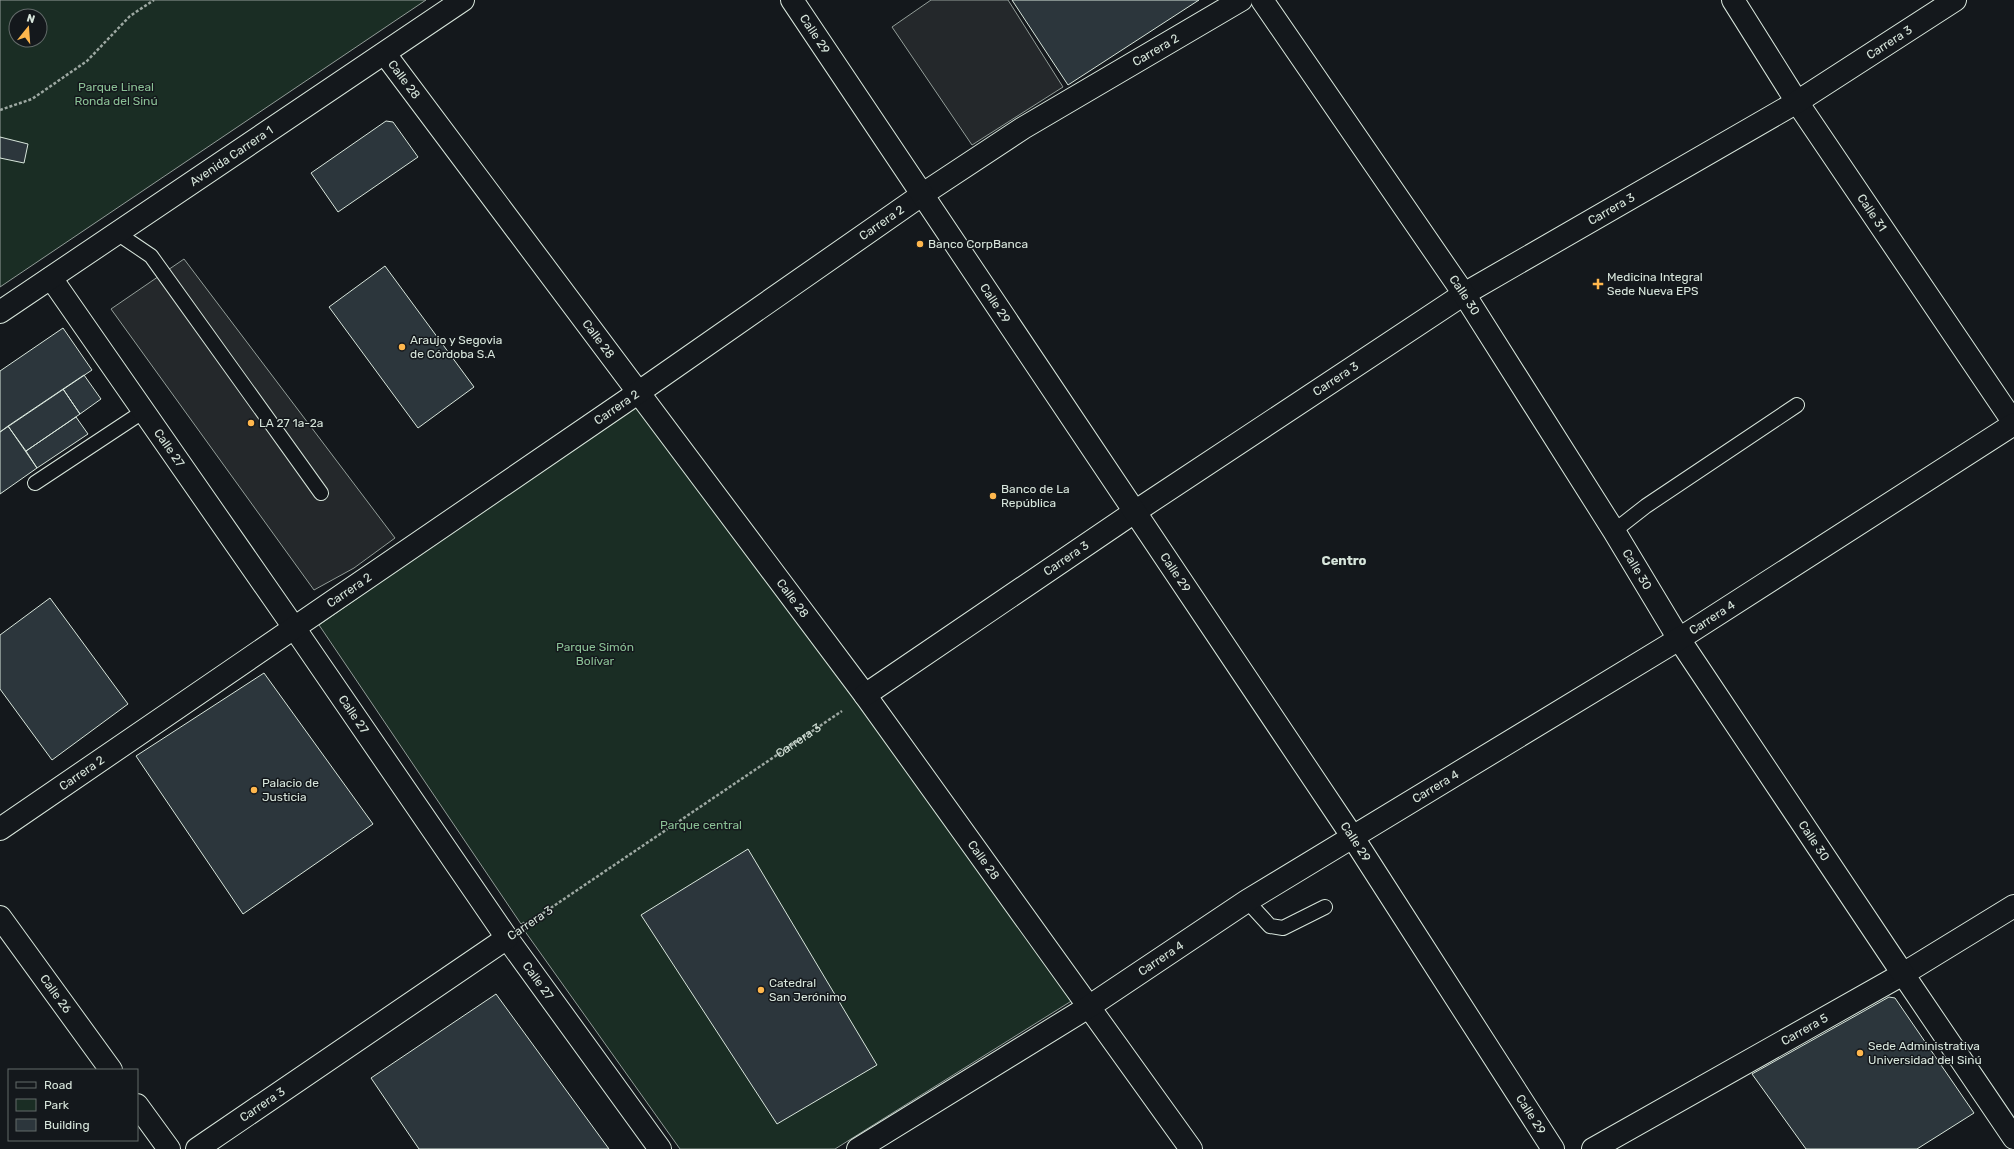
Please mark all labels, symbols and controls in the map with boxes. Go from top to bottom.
north arrow [8,8,48,48]
text: N [25,12,37,26]
street label: Calle 29 [797,12,833,56]
street label: Carrera 3 [1864,23,1915,62]
street label: Carrera 2 [1130,31,1181,69]
street label: Calle 28 [385,57,423,102]
park label: Parque Lineal Ronda del Sinú [74,80,158,108]
street label: Avenida Carrera 1 [187,123,276,189]
street label: Carrera 3 [1586,190,1637,228]
street label: Calle 31 [1854,191,1889,234]
street label: Carrera 2 [857,202,907,243]
place label: Banco CorpBanca [928,237,1028,251]
marker: Banco CorpBanca [915,239,925,249]
place label: Medicina Integral Sede Nueva EPS [1607,270,1703,298]
street label: Calle 30 [1446,273,1483,318]
marker: Medicina Integral Sede Nueva EPS [1592,278,1604,290]
street label: Calle 29 [977,281,1013,326]
street label: Calle 28 [579,317,617,361]
place label: Araujo y Segovia de Córdoba S.A [410,333,502,361]
marker: Araujo y Segovia de Córdoba S.A [397,342,407,352]
street label: Carrera 3 [1310,359,1361,399]
street label: Carrera 2 [591,387,642,428]
place label: LA 27 1a-2a [259,416,323,430]
marker: LA 27 1a-2a [246,418,256,428]
street label: Calle 27 [151,426,187,470]
place label: Banco de La República [1001,482,1070,510]
marker: Banco de La República [988,491,998,501]
street label: Carrera 3 [1041,538,1091,579]
street label: Calle 30 [1620,547,1655,592]
street label: Calle 29 [1157,550,1194,595]
district label: Centro [1322,553,1367,568]
street label: Carrera 2 [324,570,374,611]
street label: Calle 28 [774,576,812,620]
street label: Carrera 4 [1687,598,1738,638]
park label: Parque Simón Bolívar [556,640,634,668]
street label: Calle 27 [336,693,372,736]
street label: Carrera 3 [773,720,824,761]
street label: Carrera 2 [57,753,107,793]
street label: Carrera 4 [1410,767,1462,806]
place label: Palacio de Justicia [262,776,319,804]
marker: Palacio de Justicia [249,785,259,795]
park label: Parque central [660,818,742,832]
street label: Calle 30 [1796,818,1832,863]
street label: Calle 29 [1338,819,1374,864]
street label: Calle 28 [965,838,1002,882]
street label: Carrera 3 [505,903,555,943]
street label: Carrera 4 [1136,938,1187,979]
street label: Calle 27 [520,959,556,1002]
street label: Calle 26 [37,972,75,1016]
place label: Catedral San Jerónimo [769,976,847,1004]
marker: Catedral San Jerónimo [756,985,766,995]
street label: Carrera 5 [1779,1011,1831,1048]
place label: Sede Administrativa Universidad del Sinú [1868,1039,1982,1067]
marker: Sede Administrativa Universidad del Sinú [1855,1048,1865,1058]
legend [8,1069,138,1141]
text: Road [44,1078,72,1092]
street label: Carrera 3 [237,1084,288,1125]
street label: Calle 29 [1513,1092,1549,1137]
text: Park [44,1098,70,1112]
text: Building [44,1118,90,1132]

